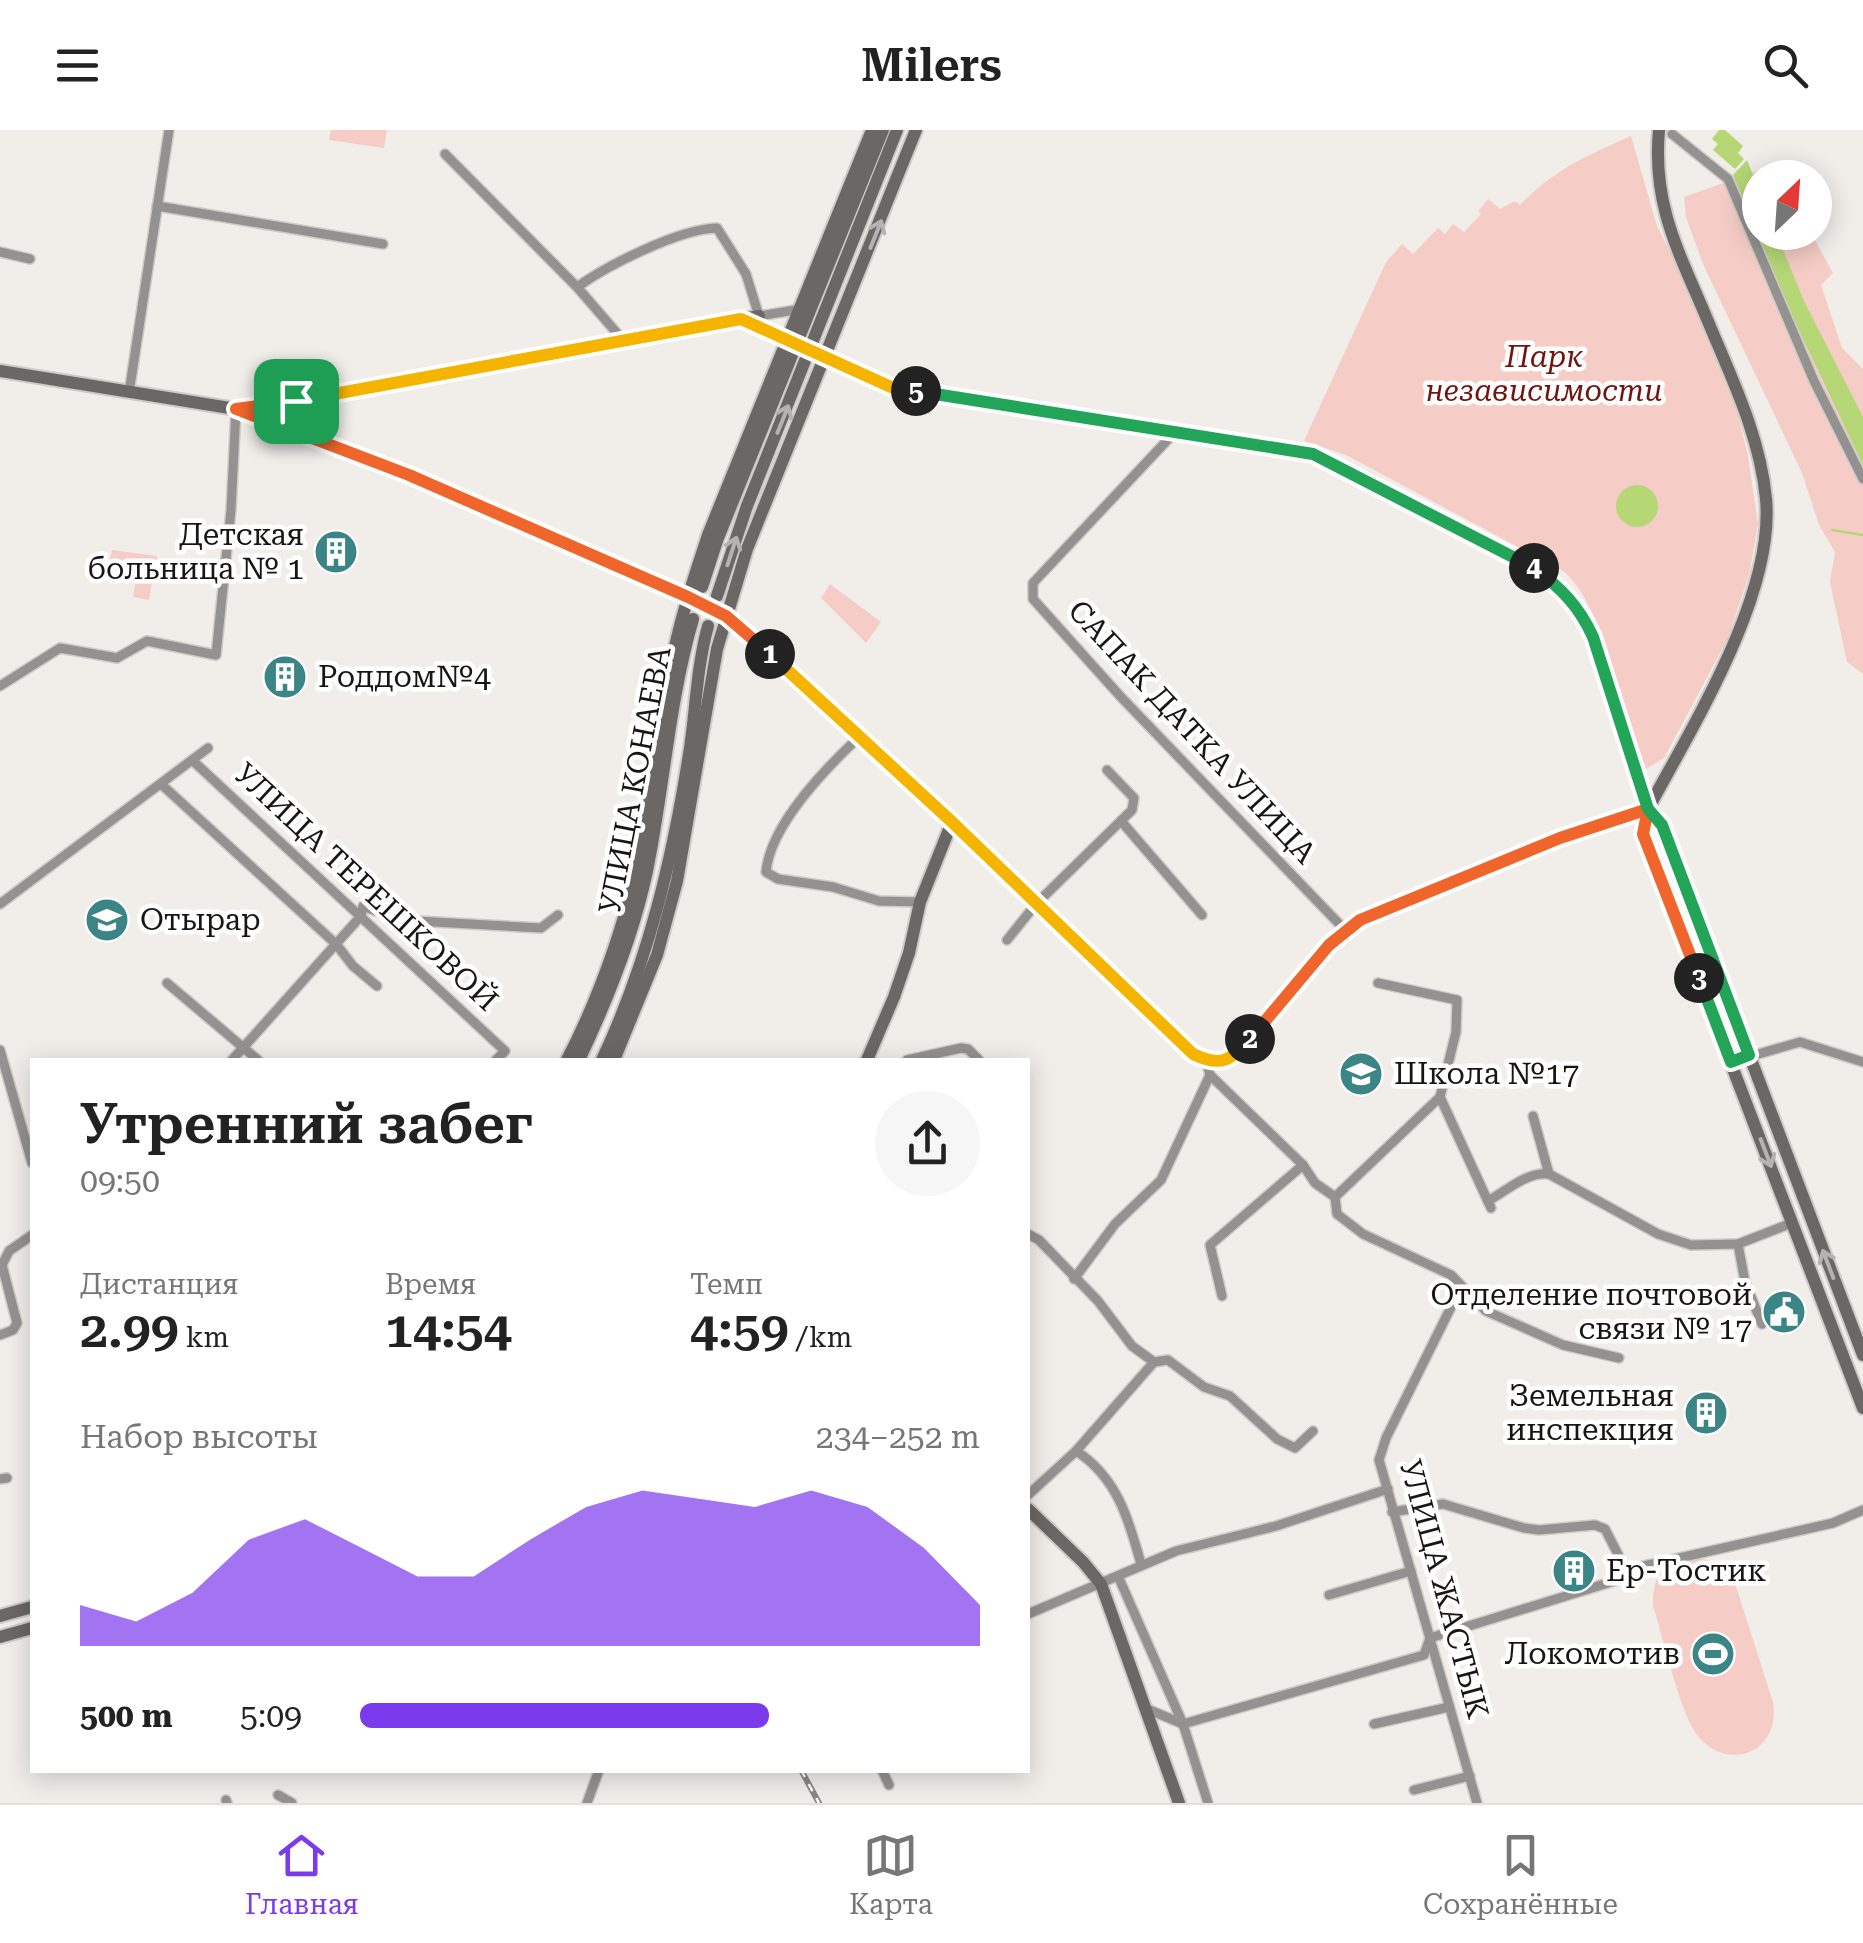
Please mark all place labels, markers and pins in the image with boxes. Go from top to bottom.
pin [254,359,339,444]
pin: 5 [891,366,941,416]
place label: Детская больница № 1 [88,517,304,586]
building icon: Детская больница № 1 [313,529,359,575]
pin: 4 [1509,543,1559,593]
pin: 1 [745,629,795,679]
building icon: Роддом№4 [262,654,308,700]
place label: Роддом№4 [318,659,491,694]
school or university icon: Отырар [84,897,130,943]
place label: Отырар [140,902,261,937]
pin: 3 [1674,953,1724,1003]
pin: 2 [1225,1014,1275,1064]
school or university icon: Школа №17 [1338,1051,1384,1097]
place label: Школа №17 [1394,1056,1579,1091]
place label: Отделение почтовой связи № 17 [1431,1277,1752,1346]
public building icon: Отделение почтовой связи № 17 [1761,1289,1807,1335]
place label: Земельная инспекция [1506,1378,1674,1447]
building icon: Земельная инспекция [1683,1390,1729,1436]
building icon: Ер-Тостик [1551,1548,1597,1594]
place label: Ер-Тостик [1606,1553,1766,1588]
sports icon: Локомотив [1690,1631,1736,1677]
place label: Локомотив [1505,1636,1680,1671]

